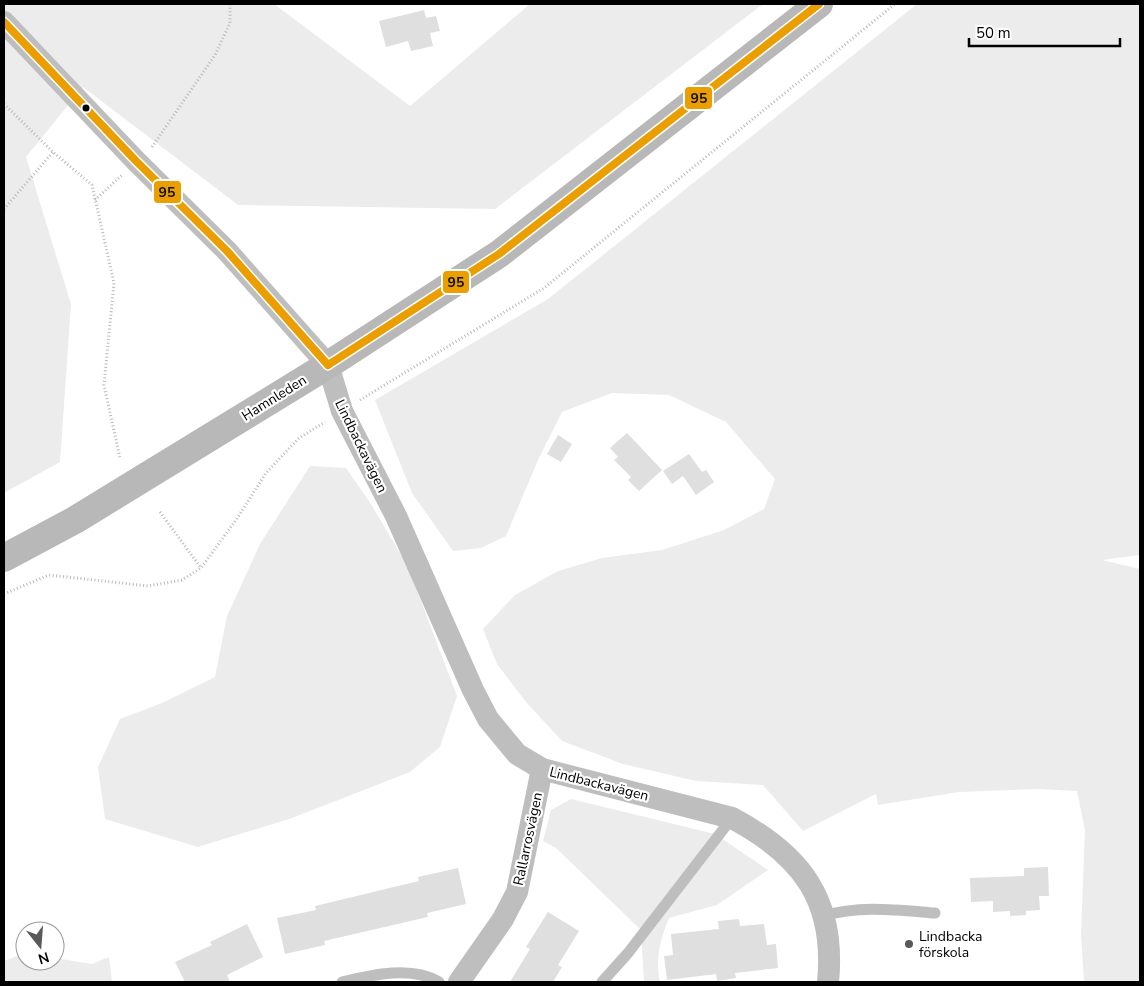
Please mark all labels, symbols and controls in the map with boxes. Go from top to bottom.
scale bar [969,15,1120,47]
text: 50 m [976,23,1011,43]
line badge: 95 [684,86,713,110]
text: 95 [691,89,707,108]
unlabelled marker [81,103,91,113]
line badge: 95 [153,180,182,204]
text: 95 [159,183,175,202]
line badge: 95 [442,270,470,294]
text: 95 [448,273,464,292]
street label: Hamnleden [238,371,310,425]
street label: Lindbackavägen [330,396,392,496]
street label: Lindbackavägen [548,763,650,805]
street label: Rallarrosvägen [509,791,547,887]
north arrow [15,921,65,971]
place label: Lindbacka förskola [919,927,982,962]
marker: Lindbacka förskola [903,938,915,950]
text: N [36,947,51,969]

